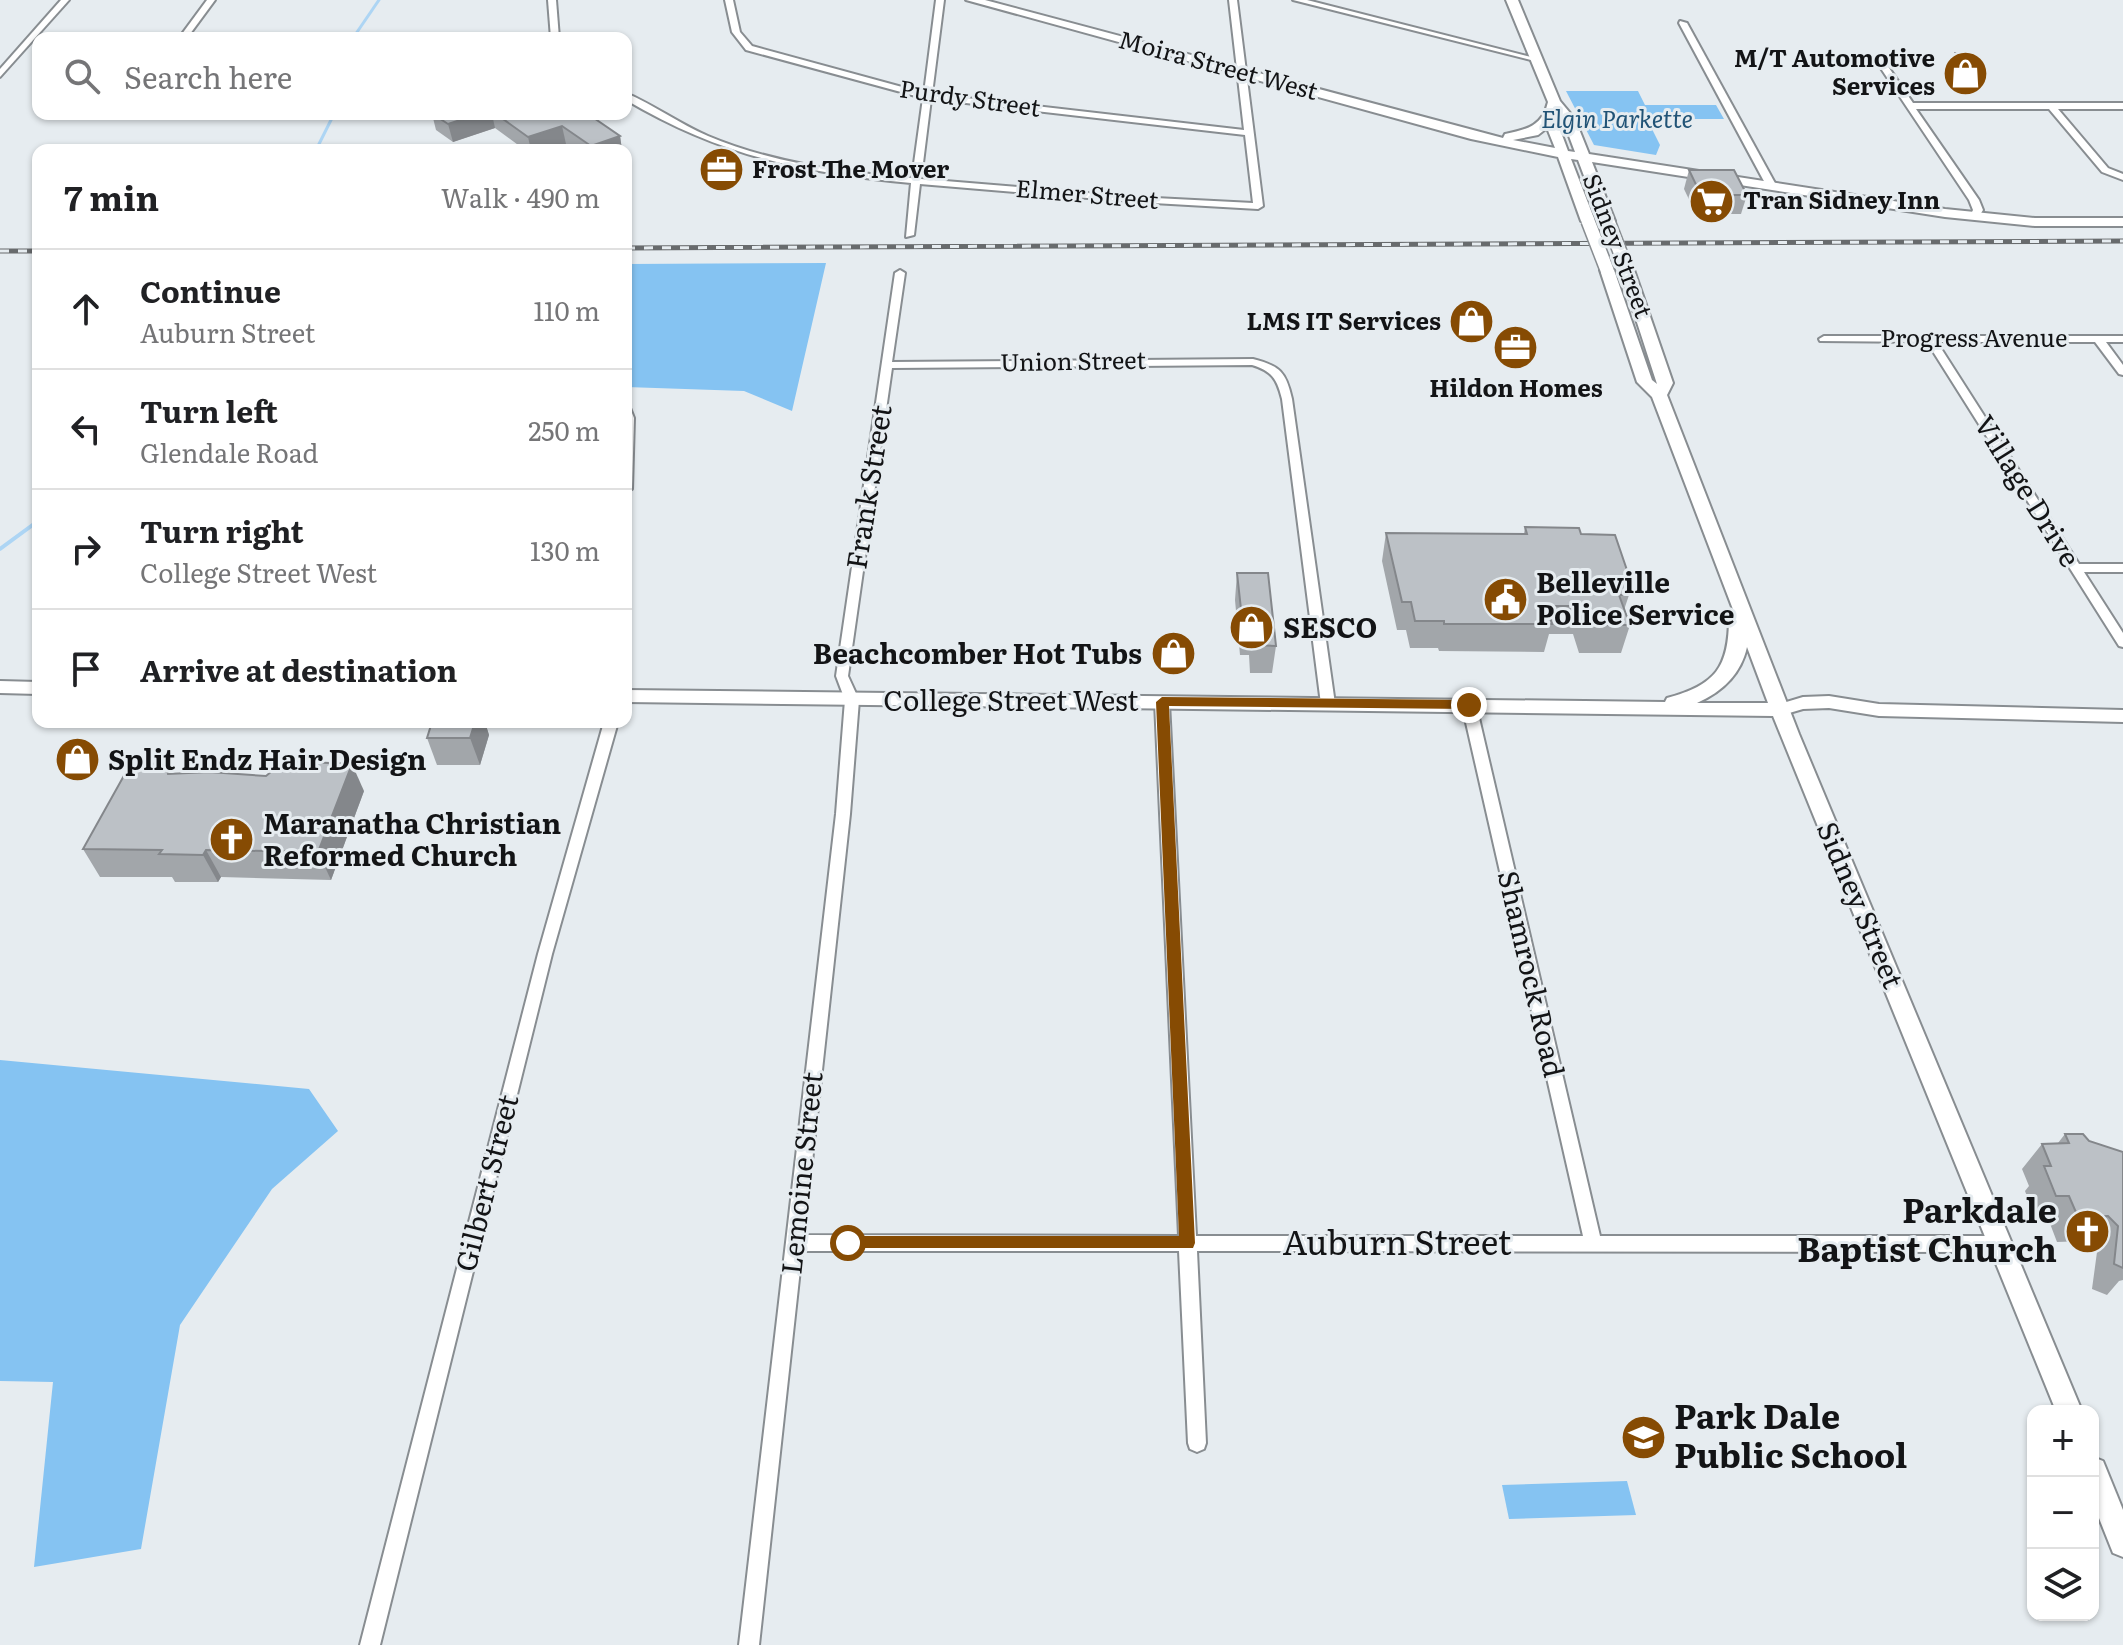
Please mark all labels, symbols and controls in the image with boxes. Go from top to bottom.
street label: Moira Street West [1115,20,1322,107]
search box [32,32,632,120]
place label: M/T Automotive Services [1734,39,1935,102]
shop icon: M/T Automotive Services [1942,49,1990,97]
icon: search [60,54,104,98]
text: Search here [124,54,292,98]
street label: Purdy Street [898,69,1043,124]
park label: Elgin Parkette [1541,100,1693,135]
office icon: Frost The Mover [697,146,745,194]
place label: Frost The Mover [752,150,949,185]
street label: Sidney Street [1576,168,1663,323]
street label: Elmer Street [1014,169,1160,216]
text: 7 min [64,171,159,221]
text: Walk · 490 m [441,177,600,216]
supermarket icon: Tran Sidney Inn [1688,177,1736,225]
place label: Tran Sidney Inn [1743,181,1940,216]
text: Continue [140,268,281,312]
icon: ahead [64,287,108,331]
text: 110 m [533,290,600,329]
shop icon: LMS IT Services [1448,298,1496,346]
place label: LMS IT Services [1247,302,1441,337]
text: Auburn Street [140,312,315,351]
street label: Progress Avenue [1881,319,2067,354]
office icon: Hildon Homes [1492,323,1540,371]
street label: Union Street [1000,341,1147,378]
place label: Hildon Homes [1429,369,1603,404]
text: Turn left [140,388,278,432]
street label: Frank Street [833,401,901,572]
street label: Village Drive [1965,406,2092,574]
icon: left [64,407,108,451]
text: 250 m [528,410,600,449]
text: Glendale Road [140,432,318,471]
text: Turn right [140,508,304,552]
icon: right [64,527,108,571]
text: 130 m [530,530,600,569]
text: College Street West [140,552,377,591]
place label: Belleville Police Service [1536,560,1735,634]
public building icon: Belleville Police Service [1481,575,1529,623]
shop icon: SESCO [1228,604,1276,652]
place label: SESCO [1283,605,1377,647]
shop icon: Beachcomber Hot Tubs [1149,630,1197,678]
place label: Beachcomber Hot Tubs [813,631,1142,673]
icon: arrive [64,647,108,691]
text: Arrive at destination [140,647,457,691]
street label: College Street West [883,678,1139,720]
route end [1451,687,1487,723]
shop icon: Split Endz Hair Design [53,736,101,784]
place label: Split Endz Hair Design [108,737,426,779]
place label: Maranatha Christian Reformed Church [263,801,561,875]
street label: Sidney Street [1808,814,1916,995]
church icon: Maranatha Christian Reformed Church [208,816,256,864]
street label: Shamrock Road [1489,866,1577,1081]
street label: Lemoine Street [768,1069,832,1276]
street label: Gilbert Street [443,1089,528,1276]
place label: Parkdale Baptist Church [1797,1183,2057,1272]
church icon: Parkdale Baptist Church [2064,1207,2112,1255]
street label: Auburn Street [1282,1215,1512,1265]
route start [830,1225,866,1261]
place label: Park Dale Public School [1674,1389,1907,1478]
map controls [2027,1405,2099,1621]
button: + [2027,1405,2099,1477]
school or university icon: Park Dale Public School [1619,1413,1667,1461]
button: − [2027,1477,2099,1549]
button: layers [2027,1549,2099,1621]

